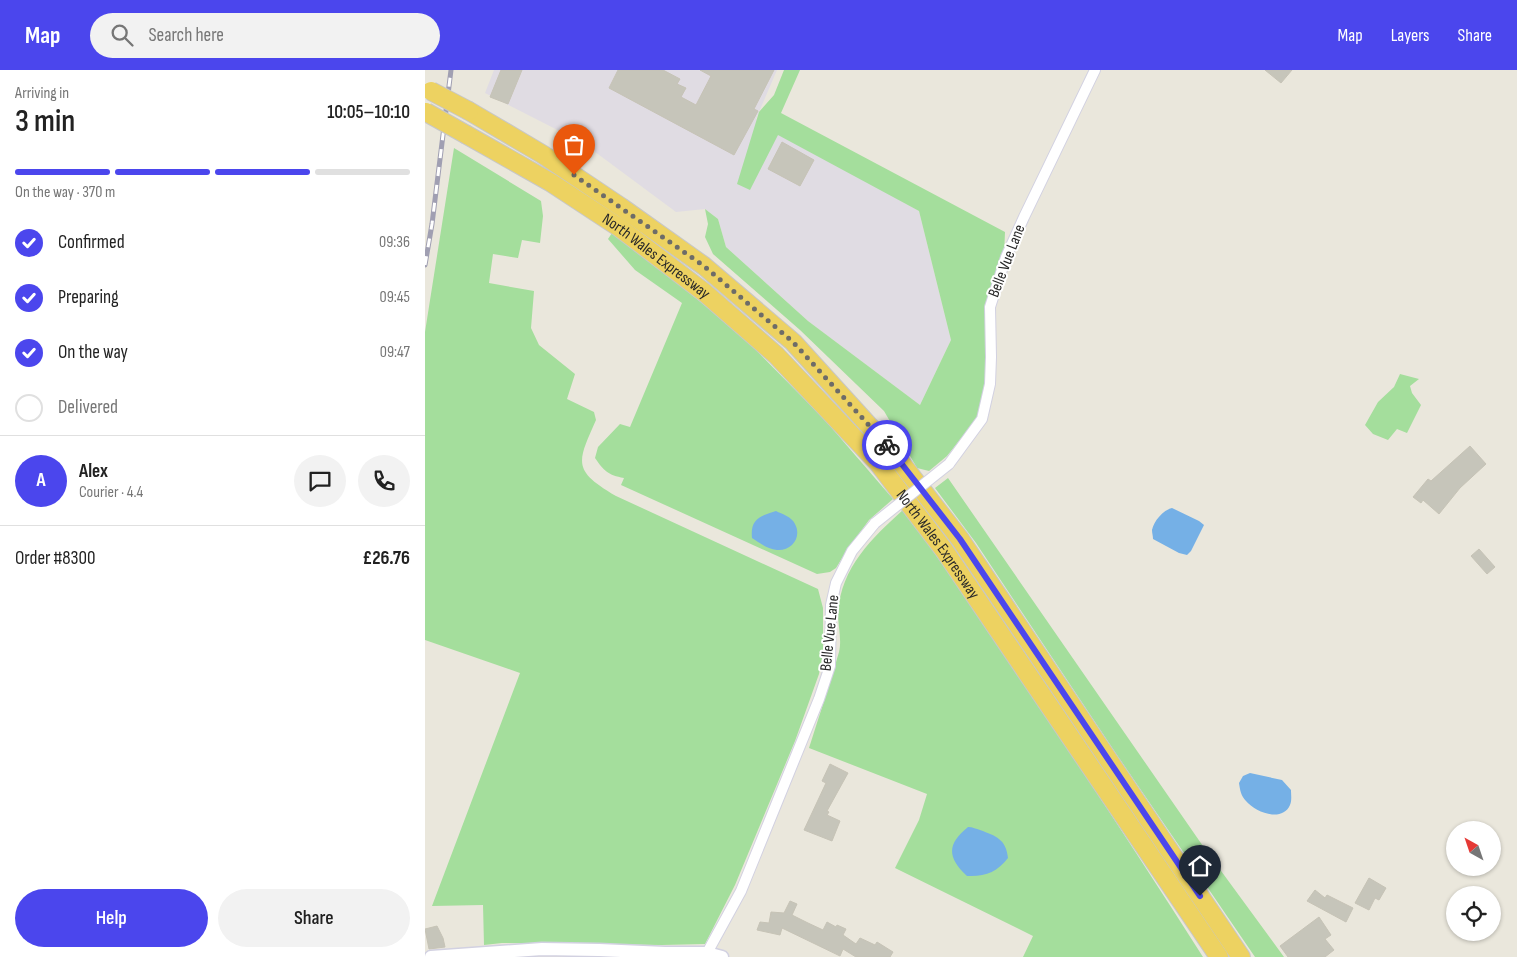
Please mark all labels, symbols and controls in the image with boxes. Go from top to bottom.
search box [90,13,440,58]
text: Map [25,21,60,50]
icon: search [108,21,136,49]
text: Search here [148,24,224,47]
text: Map [1338,25,1363,46]
text: Layers [1391,25,1430,46]
text: Share [1458,25,1492,46]
text: Arriving in [15,84,69,103]
text: 10:05–10:10 [327,101,410,124]
text: 3 min [15,102,75,141]
pin [553,124,595,175]
icon: bag [560,131,588,159]
text: On the way · 370 m [15,183,115,202]
street label: North Wales Expressway [599,209,714,303]
street label: Belle Vue Lane [984,222,1030,300]
icon: check [15,229,43,257]
text: Confirmed [58,231,125,254]
text: 09:36 [379,233,410,252]
icon: check [15,284,43,312]
text: Preparing [58,286,119,309]
text: 09:45 [380,288,410,307]
icon: check [15,339,43,367]
text: On the way [58,341,128,364]
text: 09:47 [380,343,410,362]
text: Delivered [58,396,118,419]
courier [862,420,912,470]
icon: bike [873,431,901,459]
button: chat [294,455,346,507]
button: phone [358,455,410,507]
text: Alex [79,460,108,483]
text: A [36,469,46,492]
text: Courier · 4.4 [79,483,143,502]
street label: North Wales Expressway [892,486,984,602]
text: Order #8300 [15,547,95,570]
text: £26.76 [362,547,410,570]
street label: Belle Vue Lane [817,594,843,672]
north arrow [1446,821,1501,876]
map controls [1446,821,1501,941]
pin [1179,845,1221,896]
icon: home [1186,852,1214,880]
button: locate [1446,886,1501,941]
button: Help [15,889,208,947]
button: Share [218,889,410,947]

